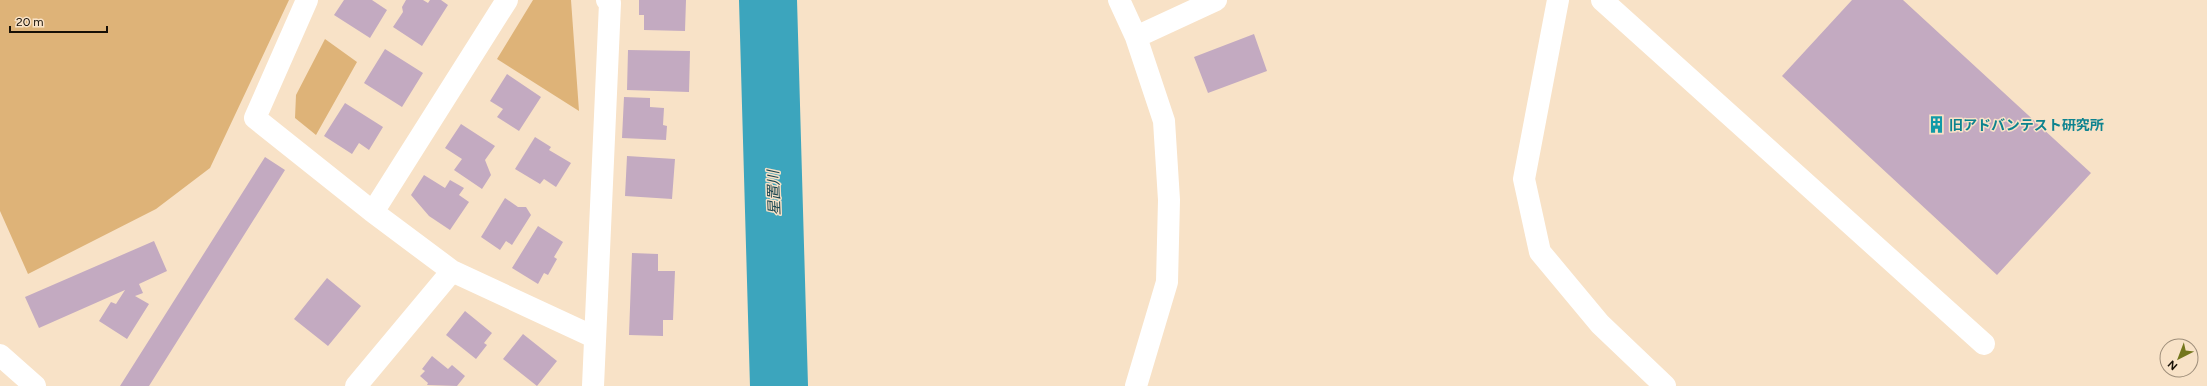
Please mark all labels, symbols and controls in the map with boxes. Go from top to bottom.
scale bar [10,8,107,34]
text: 20 m [16,15,44,29]
building icon: 旧アドバンテスト研究所 [1926,115,1946,135]
place label: 旧アドバンテスト研究所 [1949,117,2104,134]
water label: 星置川 [764,168,784,216]
north arrow [2159,338,2199,378]
text: N [2165,357,2180,373]

